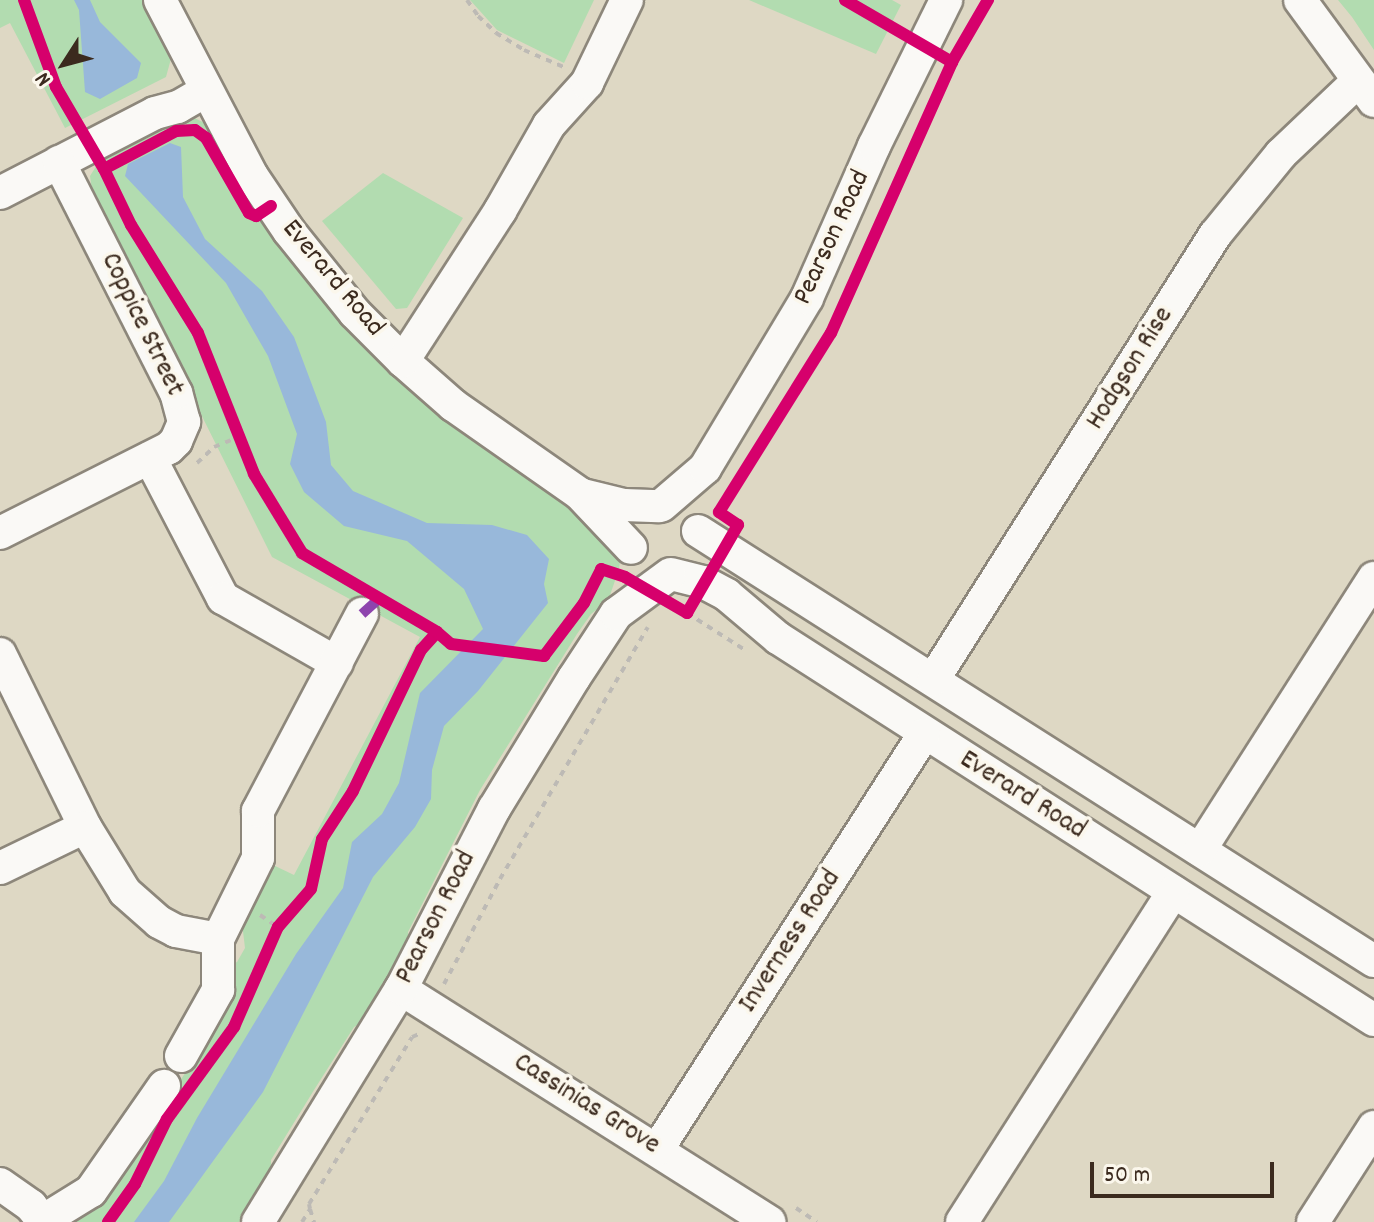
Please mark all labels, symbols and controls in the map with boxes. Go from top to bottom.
north arrow [24,24,104,104]
text: N [28,65,60,92]
street label: Pearson Road [787,165,879,311]
street label: Everard Road [273,214,391,344]
street label: Coppice Street [92,248,190,402]
street label: Hodgson Rise [1080,301,1182,437]
street label: Everard Road [953,744,1091,848]
street label: Pearson Road [389,846,485,990]
street label: Inverness Road [732,864,850,1020]
street label: Cassinias Grove [507,1047,665,1163]
scale bar [1094,1146,1278,1196]
text: 50 m [1104,1159,1150,1193]

